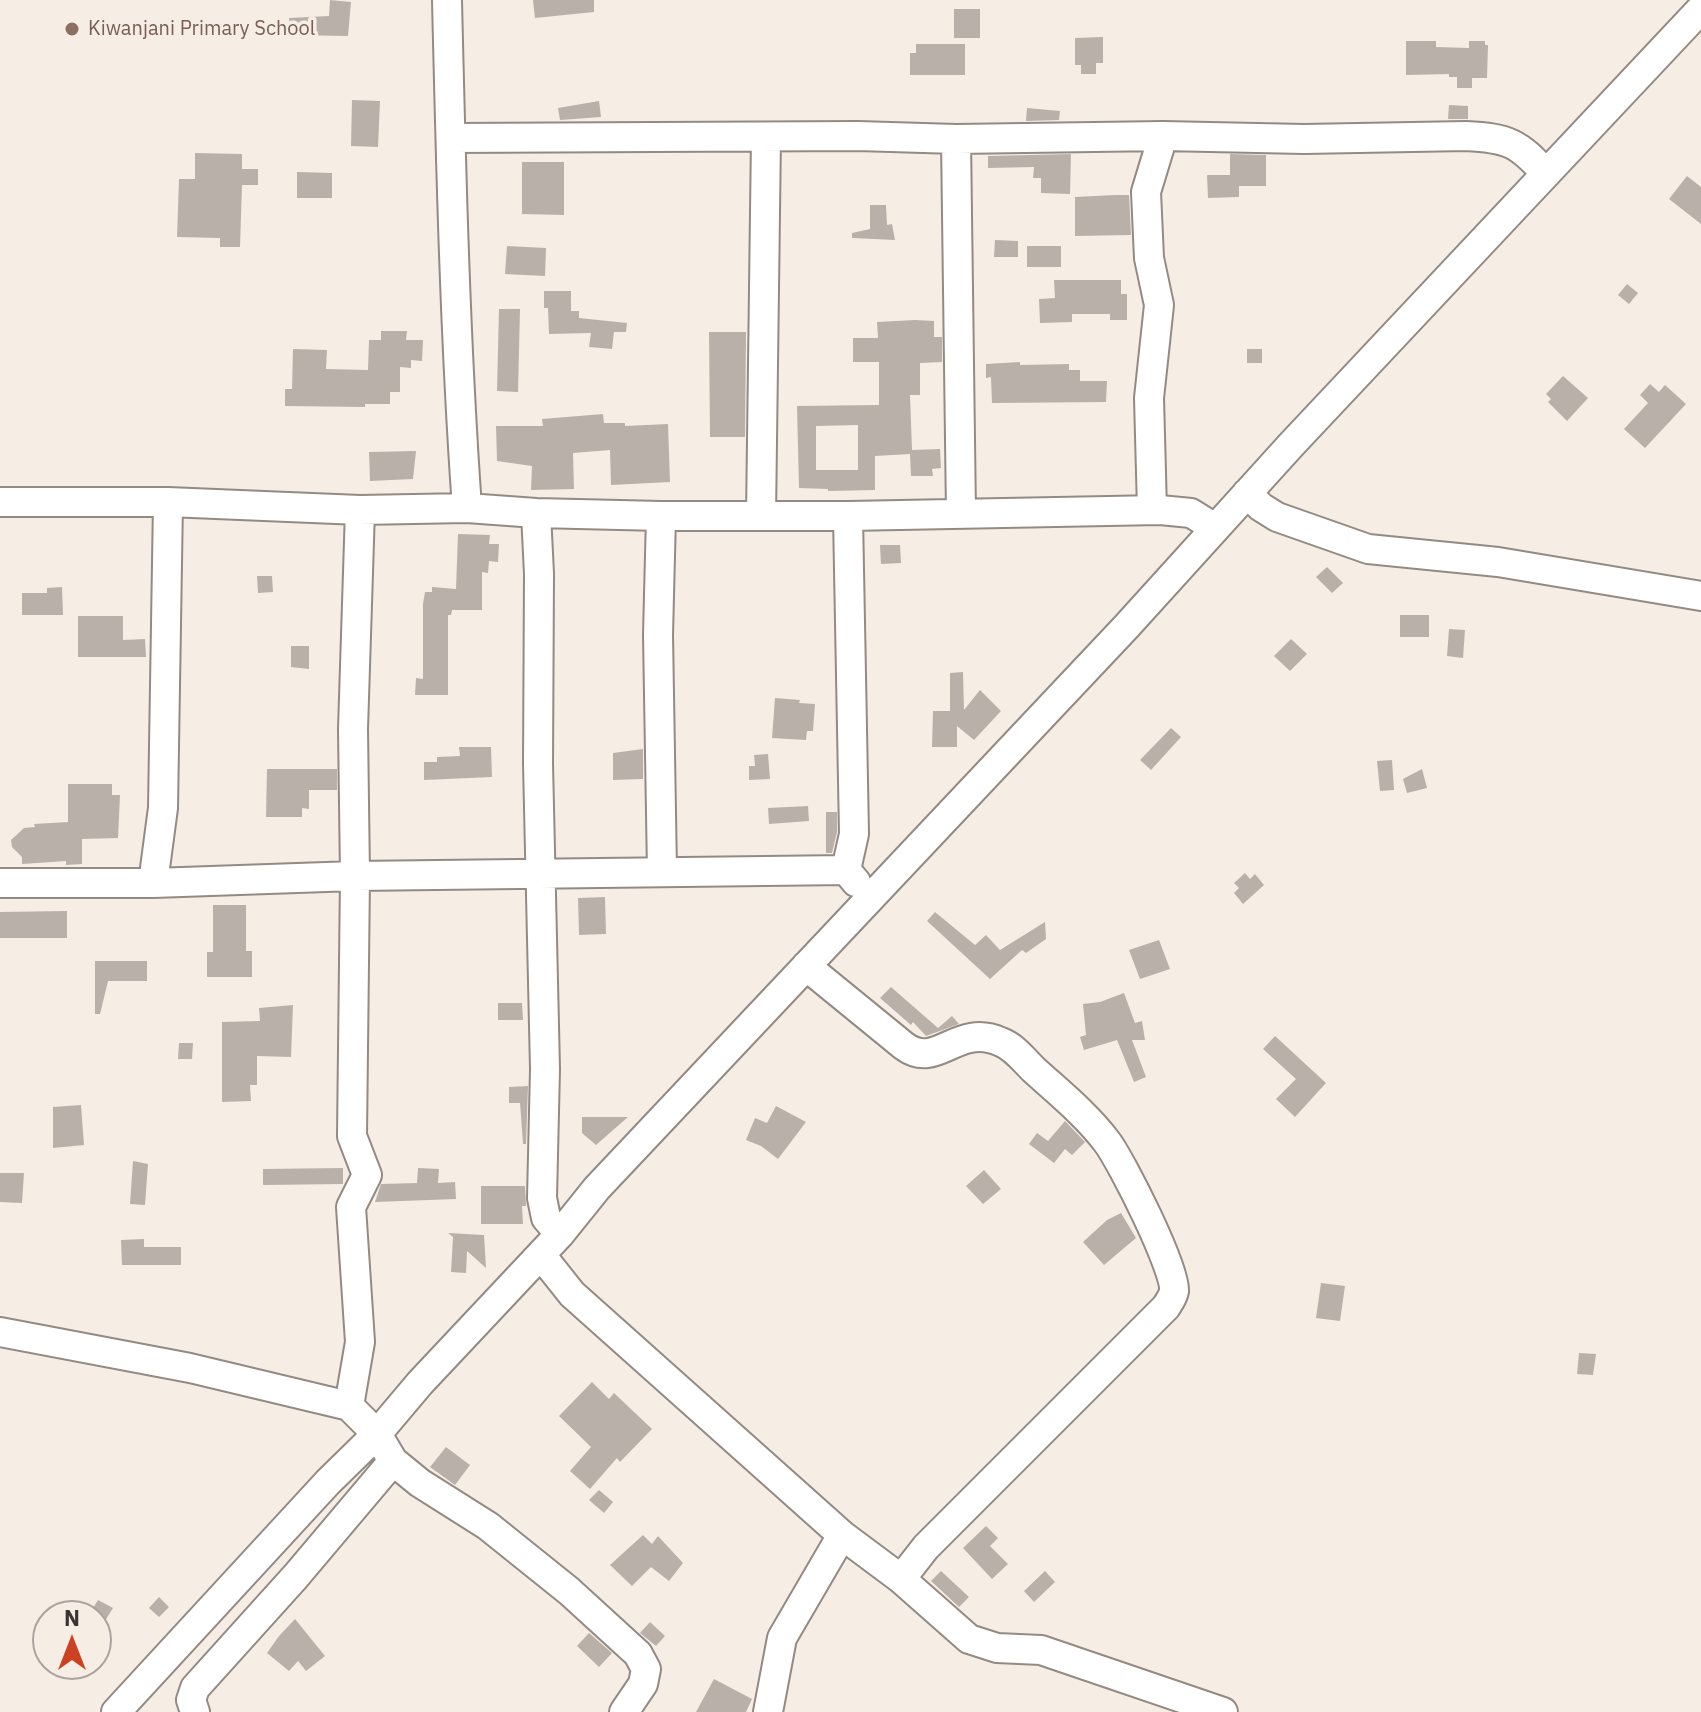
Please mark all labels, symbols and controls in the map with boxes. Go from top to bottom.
place label: Kiwanjani Primary School [88,17,315,41]
marker: Kiwanjani Primary School [63,20,81,38]
north arrow [32,1600,112,1680]
text: N [64,1603,80,1632]

